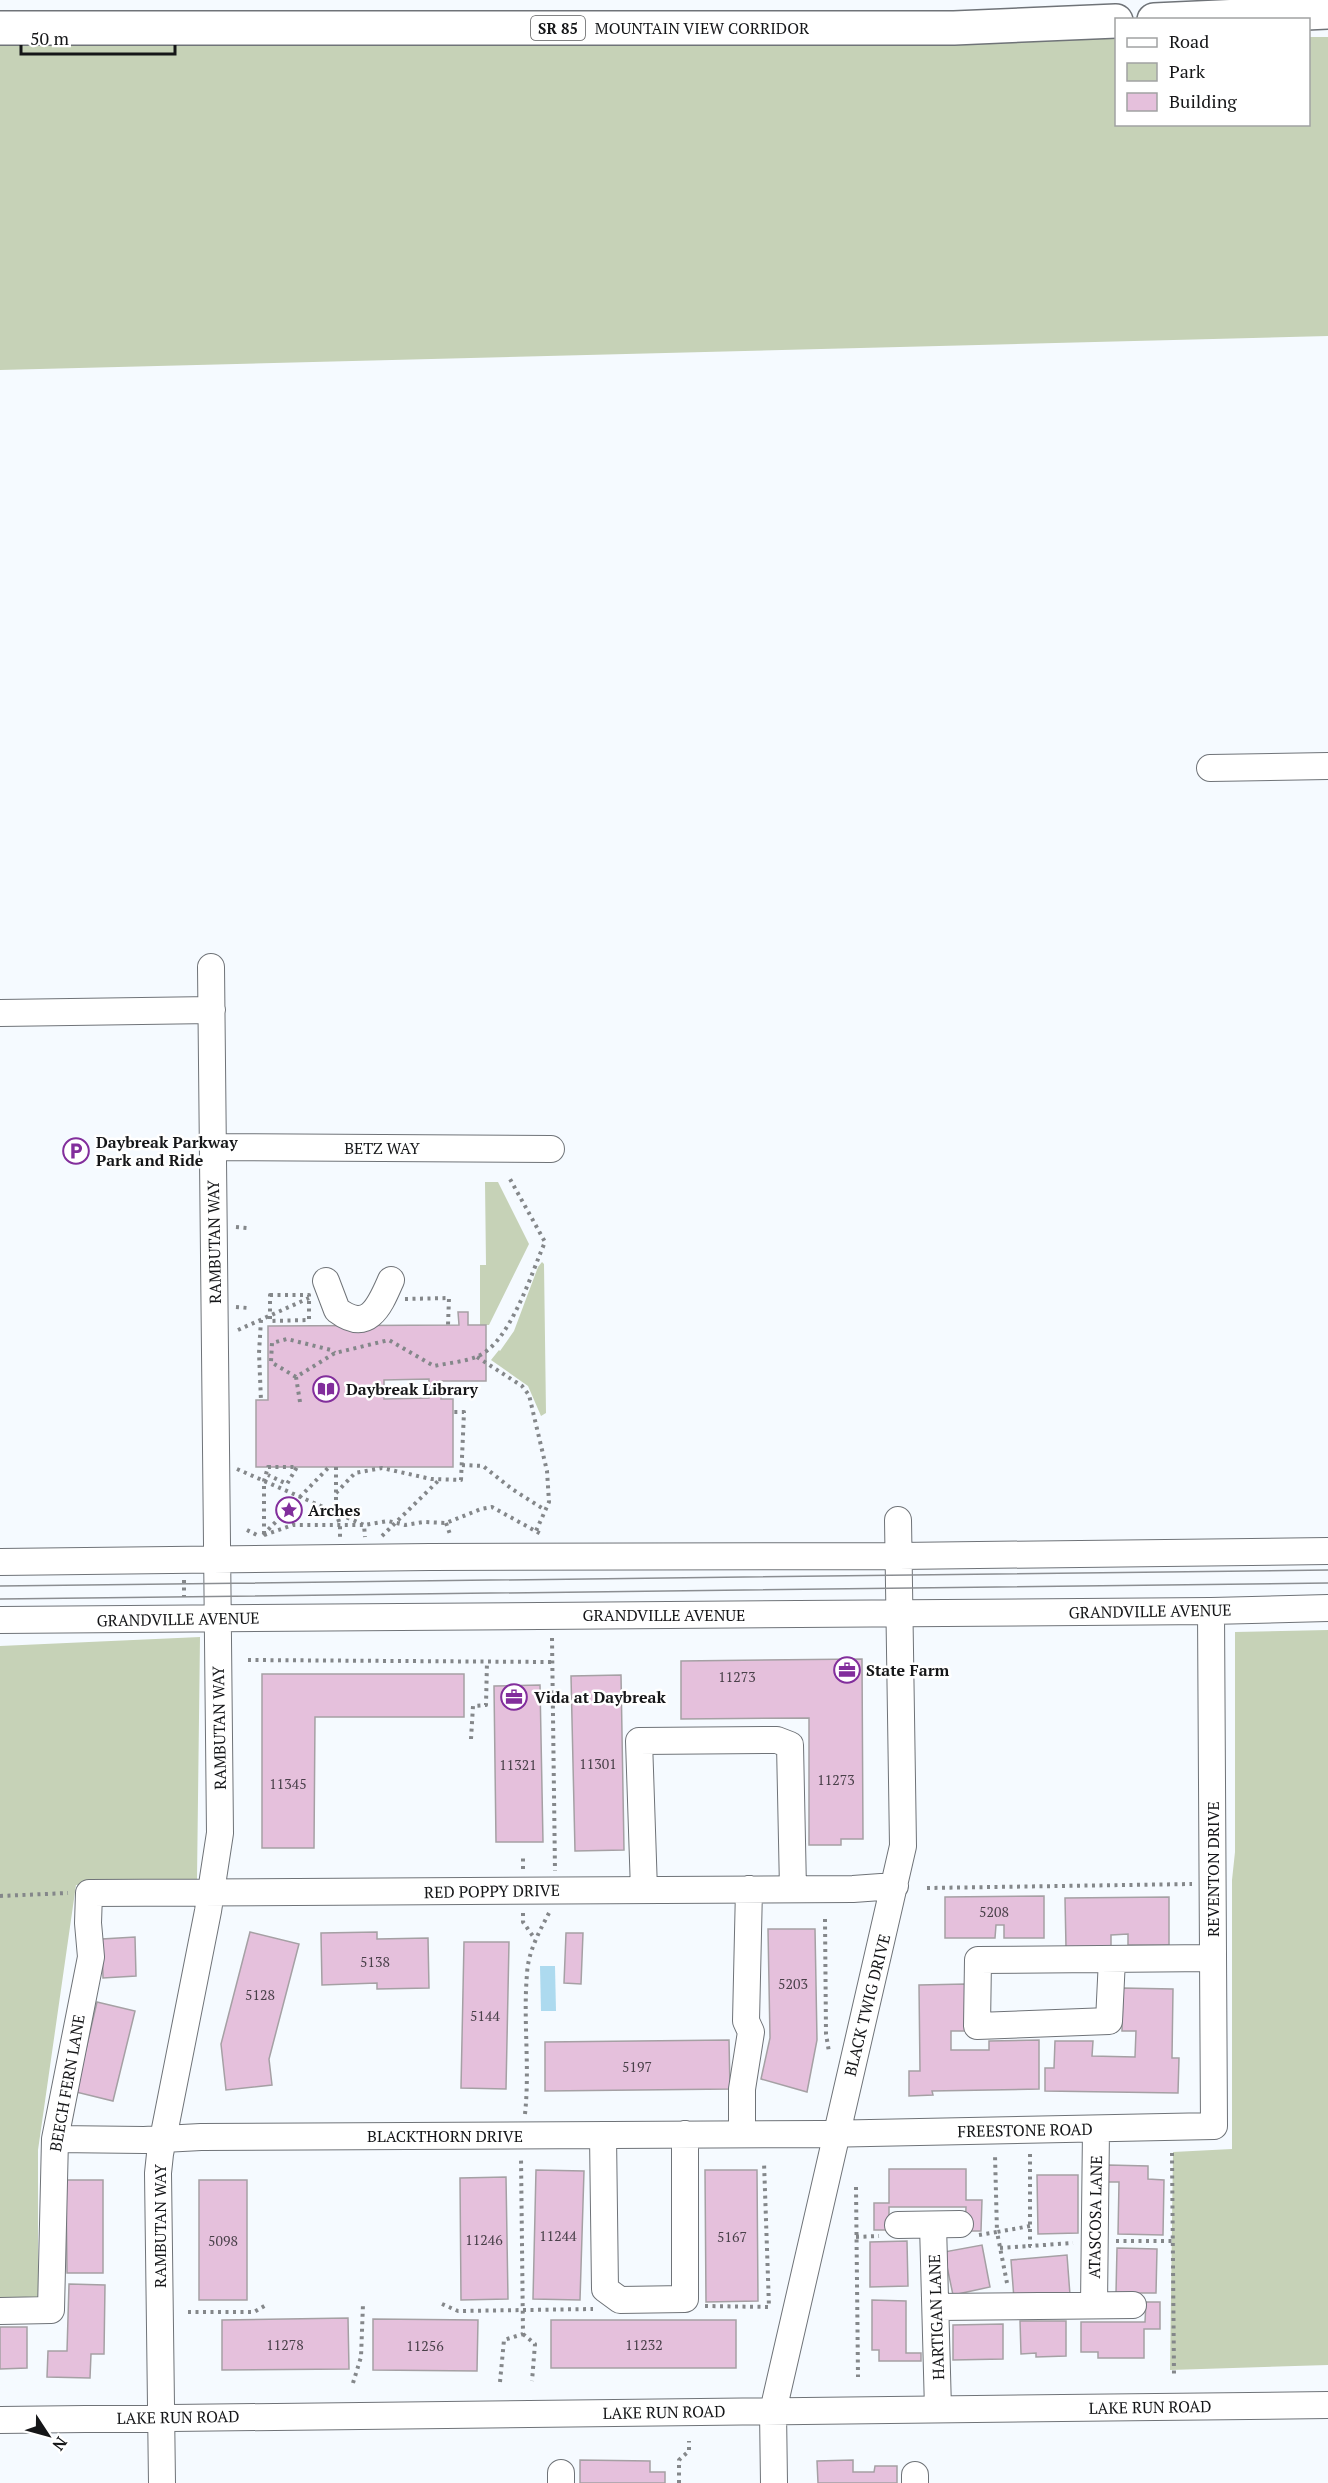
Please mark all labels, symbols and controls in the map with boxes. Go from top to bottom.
road number: SR 85 [531,16,585,40]
street label: MOUNTAIN VIEW CORRIDOR [595,17,810,39]
scale bar [21,18,176,56]
legend [1115,18,1310,126]
text: 50 m [30,26,70,50]
text: Road [1169,29,1209,53]
text: Park [1169,59,1206,83]
text: Building [1169,89,1237,113]
place label: Daybreak Parkway Park and Ride [96,1131,238,1171]
parking icon: Daybreak Parkway Park and Ride [61,1136,91,1166]
street label: BETZ WAY [344,1137,421,1159]
street label: RAMBUTAN WAY [202,1179,226,1304]
library icon: Daybreak Library [311,1374,341,1404]
place label: Daybreak Library [346,1378,478,1400]
place icon: Arches [274,1495,304,1525]
place label: Arches [308,1499,360,1521]
street label: GRANDVILLE AVENUE [1068,1599,1232,1623]
street label: GRANDVILLE AVENUE [583,1604,745,1626]
street label: GRANDVILLE AVENUE [96,1607,260,1631]
office icon: State Farm [832,1655,862,1685]
place label: State Farm [866,1659,950,1681]
street label: RAMBUTAN WAY [207,1665,231,1790]
house number: 11273 [718,1667,756,1686]
office icon: Vida at Daybreak [499,1682,529,1712]
place label: Vida at Daybreak [534,1686,666,1708]
house number: 11301 [579,1754,617,1773]
house number: 11321 [499,1755,537,1774]
house number: 11273 [817,1770,855,1789]
house number: 11345 [269,1774,307,1793]
street label: REVENTON DRIVE [1202,1801,1224,1937]
street label: RED POPPY DRIVE [424,1879,560,1903]
house number: 5208 [979,1902,1009,1921]
street label: BLACK TWIG DRIVE [839,1931,895,2079]
house number: 5138 [360,1952,390,1971]
house number: 5203 [778,1974,808,1993]
house number: 5128 [245,1985,275,2004]
house number: 5144 [470,2006,500,2025]
street label: BEECH FERN LANE [44,2013,90,2153]
house number: 5197 [622,2057,652,2076]
street label: FREESTONE ROAD [957,2118,1093,2142]
street label: BLACKTHORN DRIVE [367,2125,523,2147]
street label: ATASCOSA LANE [1083,2155,1107,2279]
street label: RAMBUTAN WAY [149,2163,171,2288]
house number: 11244 [539,2226,577,2245]
house number: 5167 [717,2227,747,2246]
house number: 11246 [465,2230,503,2249]
house number: 5098 [208,2231,238,2250]
street label: HARTIGAN LANE [923,2254,949,2380]
house number: 11278 [266,2335,304,2354]
house number: 11232 [625,2335,663,2354]
house number: 11256 [406,2336,444,2355]
street label: LAKE RUN ROAD [1088,2395,1212,2419]
street label: LAKE RUN ROAD [602,2400,726,2424]
north arrow [18,2405,78,2465]
street label: LAKE RUN ROAD [116,2405,240,2429]
text: N [48,2432,73,2455]

